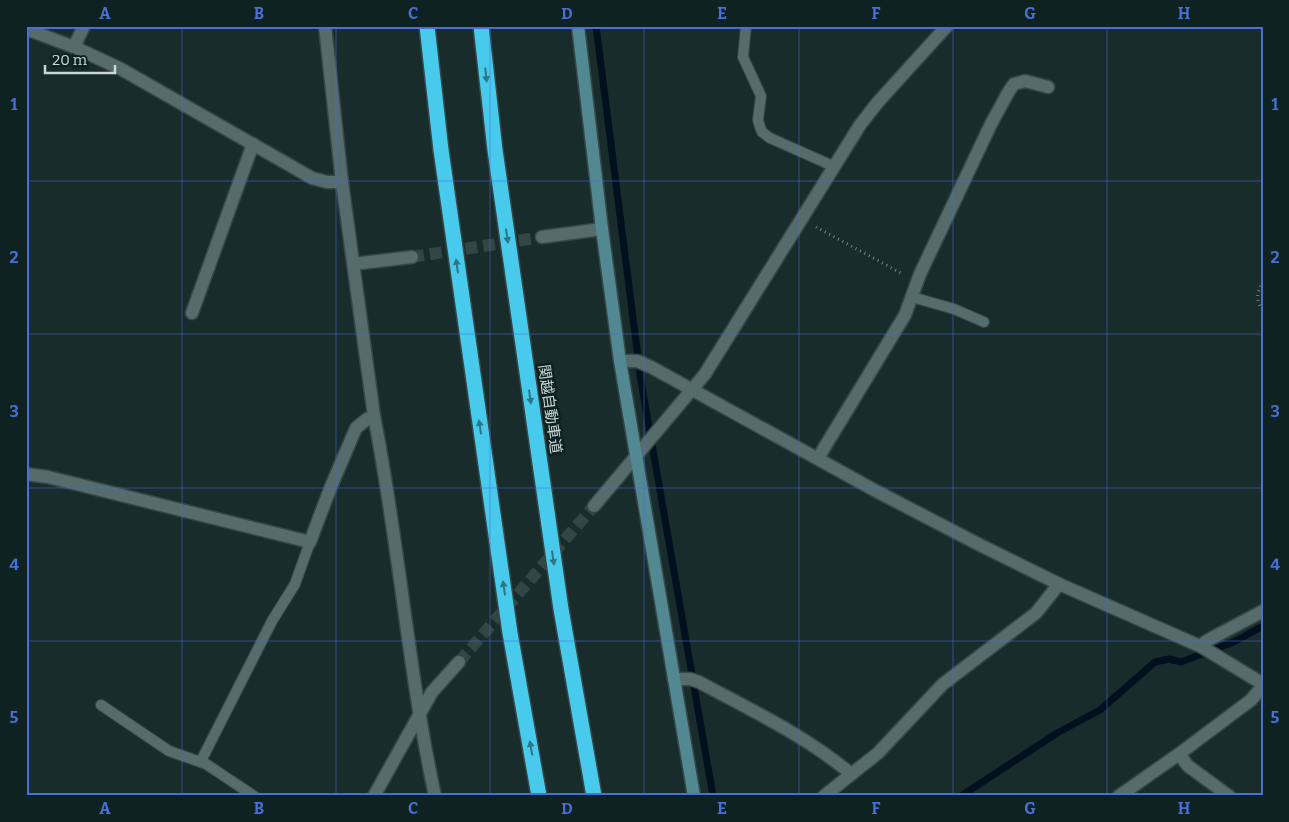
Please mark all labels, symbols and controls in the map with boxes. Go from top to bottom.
text: A [99,4,111,23]
text: B [254,4,264,23]
text: C [408,4,418,23]
text: D [561,4,573,23]
text: E [717,4,727,23]
text: F [872,4,881,23]
text: G [1024,4,1036,23]
text: H [1178,4,1191,23]
scale bar [45,42,115,74]
text: 20 m [52,51,88,69]
one-way arrow [483,67,491,83]
text: 1 [11,95,18,114]
text: 1 [1272,95,1279,114]
one-way arrow [503,228,511,244]
text: 2 [9,248,19,267]
text: 2 [1270,248,1280,267]
one-way arrow [453,258,461,274]
street label: 関越自動車道 [535,363,565,455]
one-way arrow [526,389,534,405]
text: 3 [9,402,19,421]
text: 3 [1270,402,1280,421]
one-way arrow [476,418,484,434]
one-way arrow [550,550,558,566]
text: 4 [9,555,19,574]
text: 4 [1270,555,1280,574]
one-way arrow [499,579,507,595]
text: 5 [10,708,19,727]
text: 5 [1271,708,1280,727]
one-way arrow [526,739,534,755]
text: A [99,799,111,818]
text: B [254,799,264,818]
text: C [408,799,418,818]
text: D [561,799,573,818]
text: E [717,799,727,818]
text: F [872,799,881,818]
text: G [1024,799,1036,818]
text: H [1178,799,1191,818]

